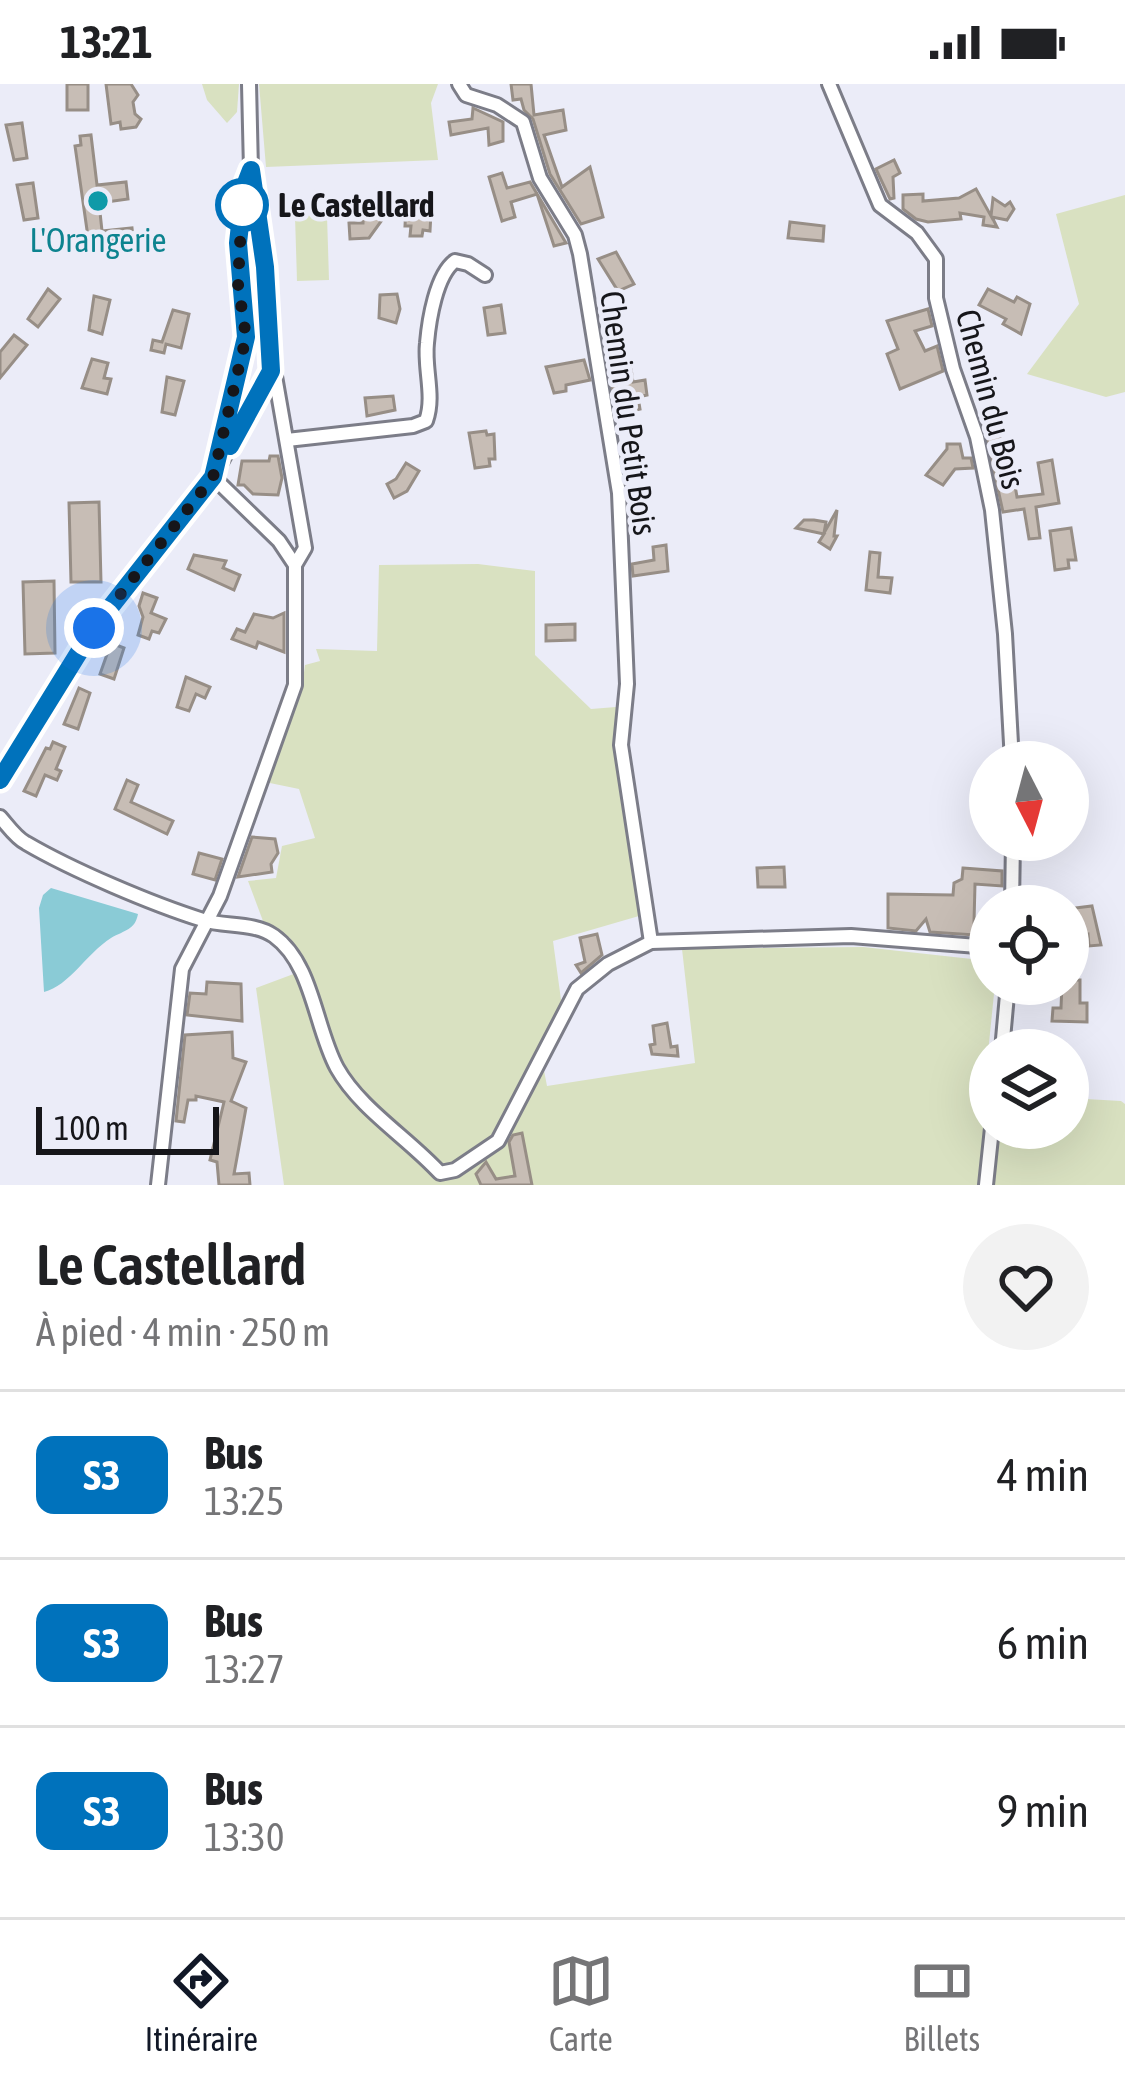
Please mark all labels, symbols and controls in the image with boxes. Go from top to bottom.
text: 13:21 [60,16,153,68]
marker: Le Castellard [217,180,267,230]
place label: Le Castellard [278,186,435,224]
marker: L'Orangerie [85,188,111,214]
place label: L'Orangerie [29,221,167,259]
street label: Chemin du Petit Bois [593,288,665,538]
street label: Chemin du Bois [949,305,1033,493]
your location [64,598,124,658]
north arrow [969,741,1089,861]
map controls [969,741,1089,1149]
button: locate [969,885,1089,1005]
button: layers [969,1029,1089,1149]
scale bar [36,1101,219,1154]
text: 100 m [54,1109,129,1147]
button: heart [963,1224,1089,1350]
text: Le Castellard [36,1232,306,1297]
text: À pied · 4 min · 250 m [36,1310,330,1354]
text: Bus [204,1427,263,1479]
text: 4 min [997,1449,1089,1501]
text: S3 [83,1451,121,1499]
text: 13:25 [204,1479,284,1523]
text: Bus [204,1595,263,1647]
text: 6 min [997,1617,1089,1669]
text: S3 [83,1619,121,1667]
text: 13:27 [204,1647,284,1691]
text: Bus [204,1763,263,1815]
text: 9 min [997,1785,1089,1837]
text: S3 [83,1787,121,1835]
text: 13:30 [204,1815,284,1859]
tab: Itinéraire [145,1948,258,2058]
tab: Carte [548,1948,614,2058]
tab: Billets [904,1948,980,2058]

